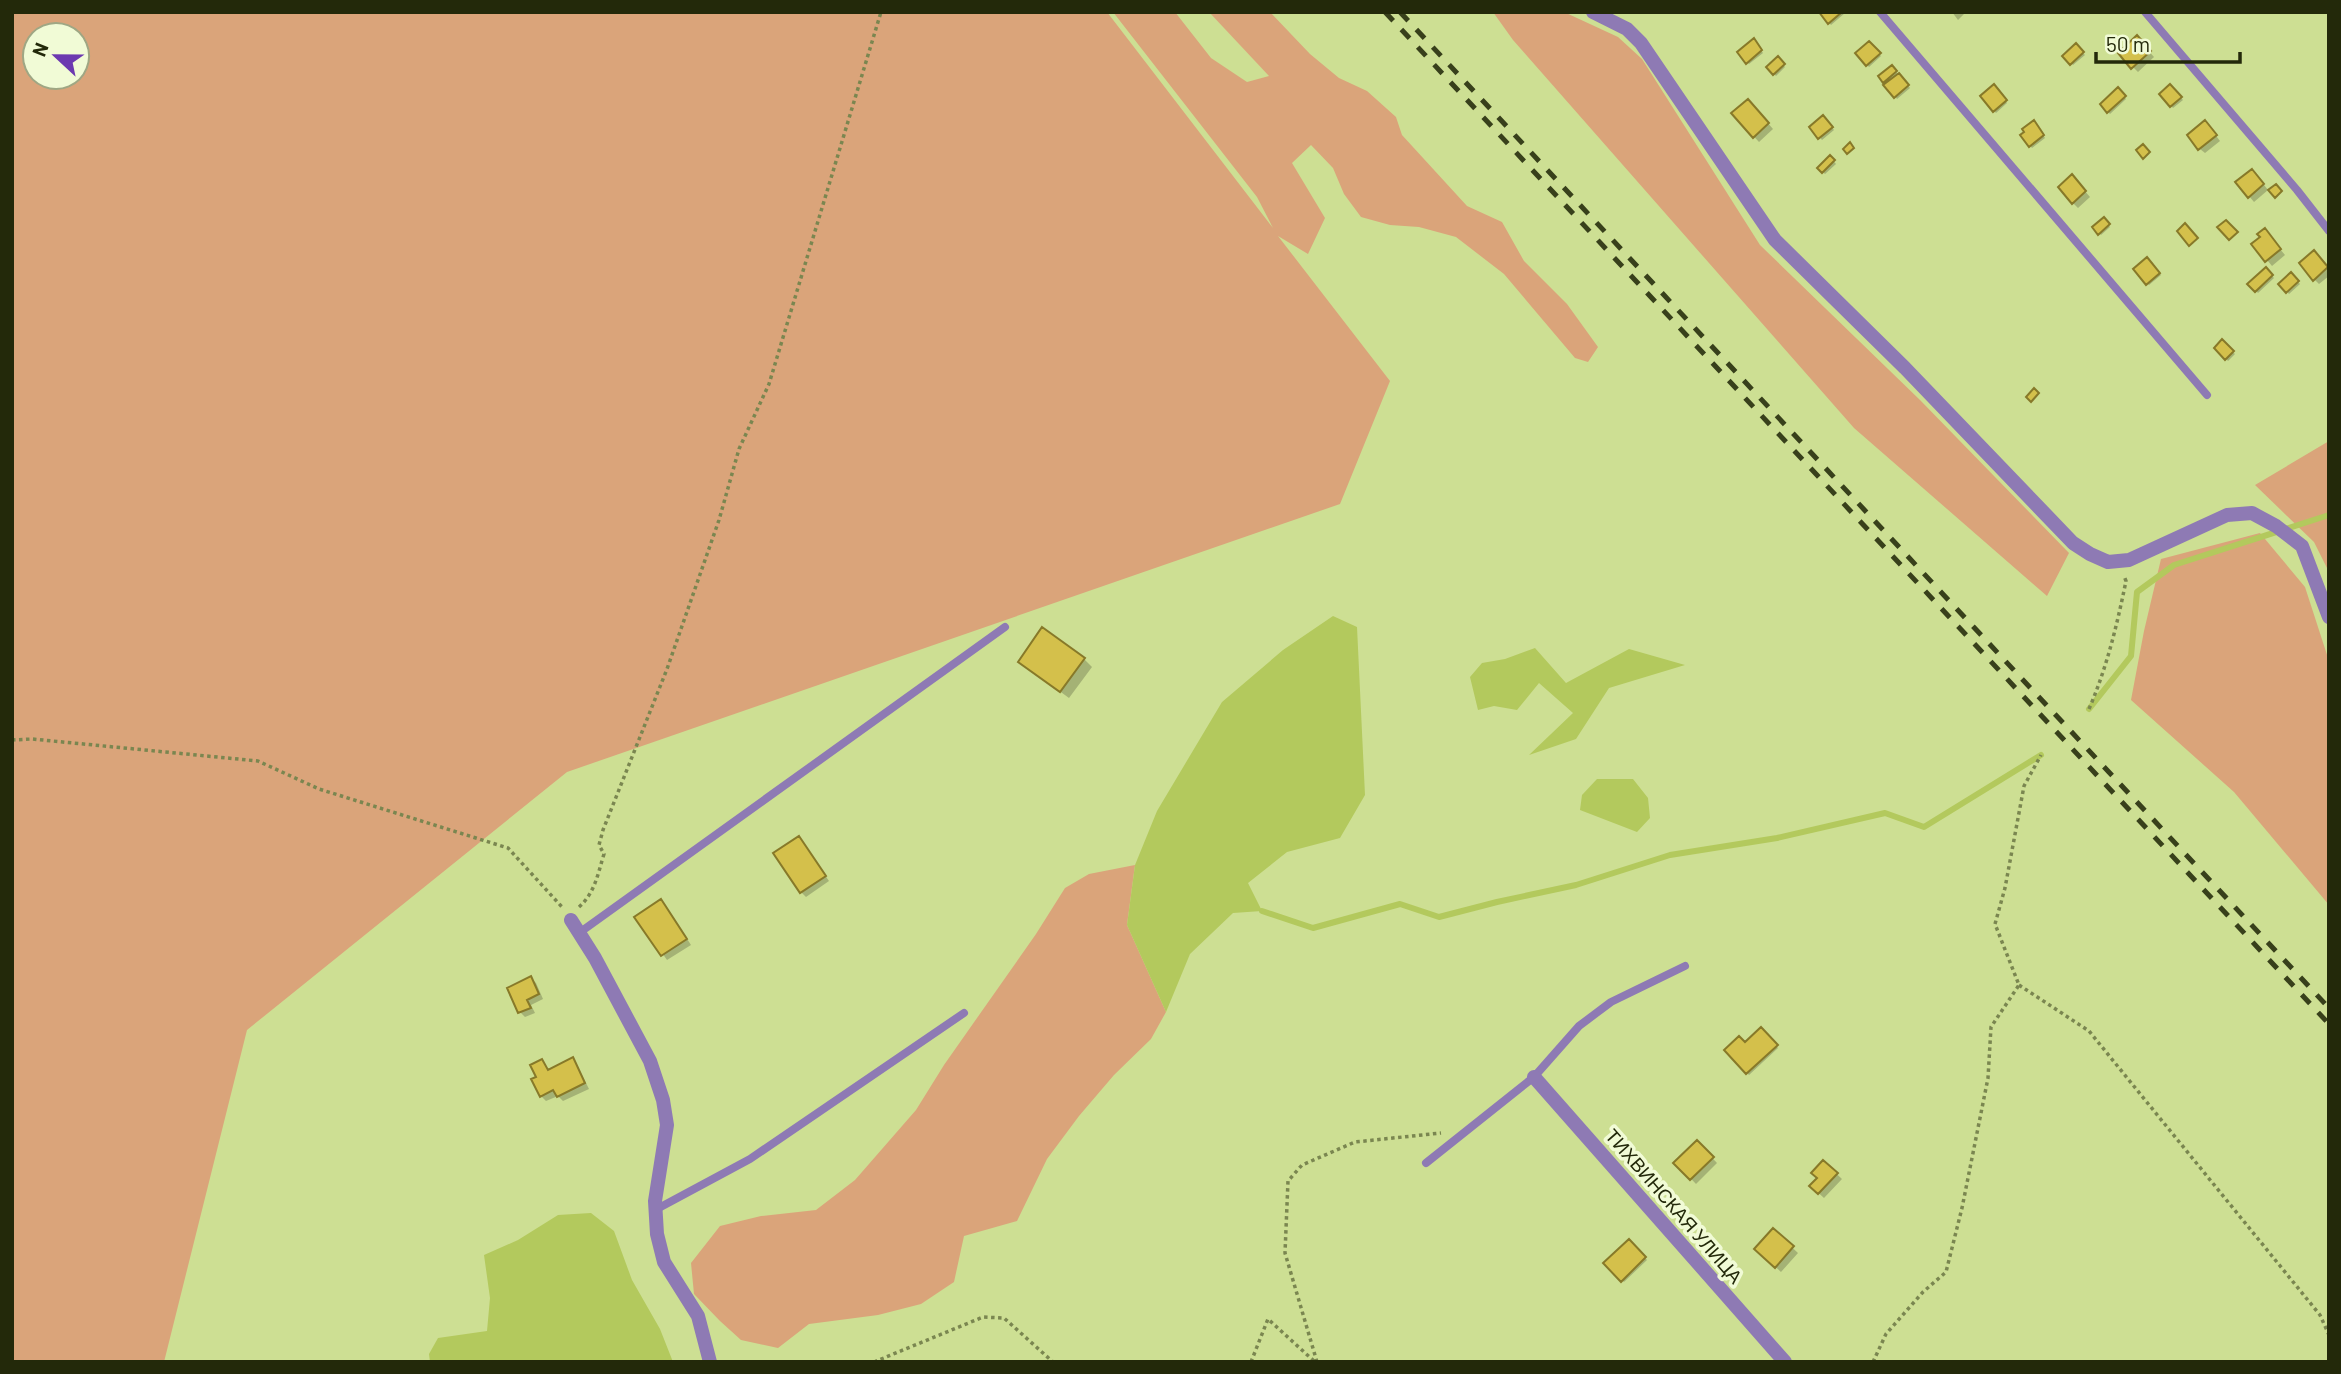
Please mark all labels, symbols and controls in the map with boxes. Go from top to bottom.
north arrow [21,21,91,91]
scale bar [2096,21,2240,65]
text: 50 m [2106,31,2150,56]
text: N [27,39,53,60]
street label: ТИХВИНСКАЯ УЛИЦА [1601,1124,1748,1288]

